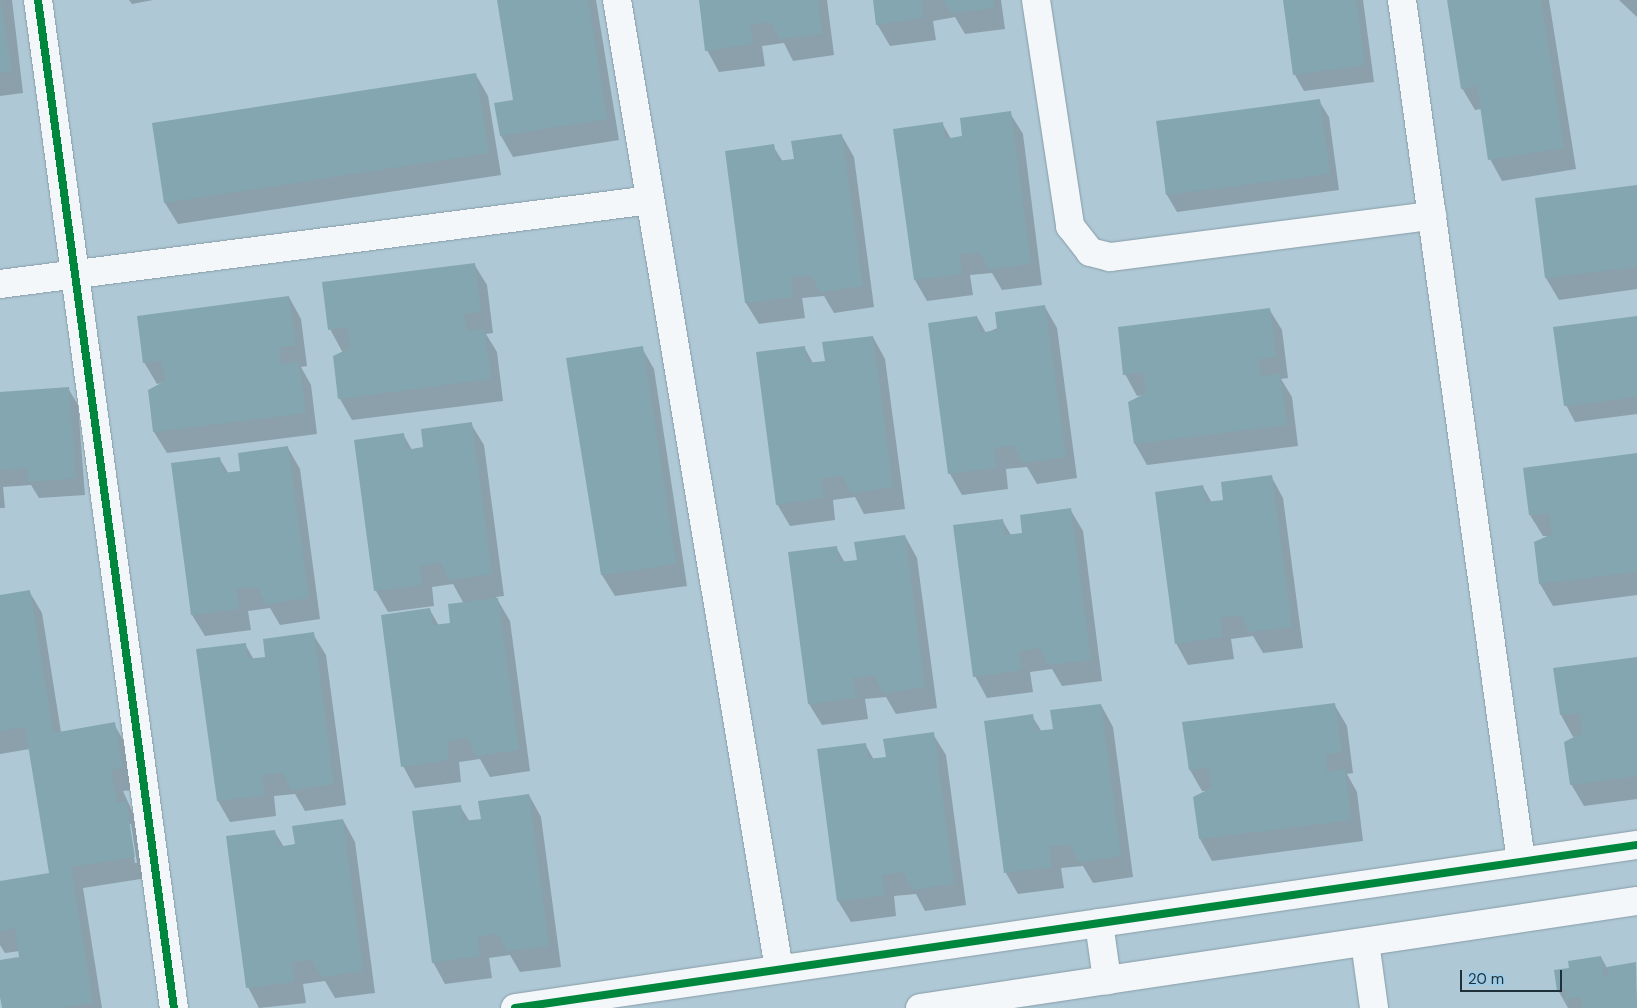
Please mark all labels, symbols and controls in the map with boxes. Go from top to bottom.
scale bar [1462,960,1564,992]
text: 20 m [1468,969,1504,989]

